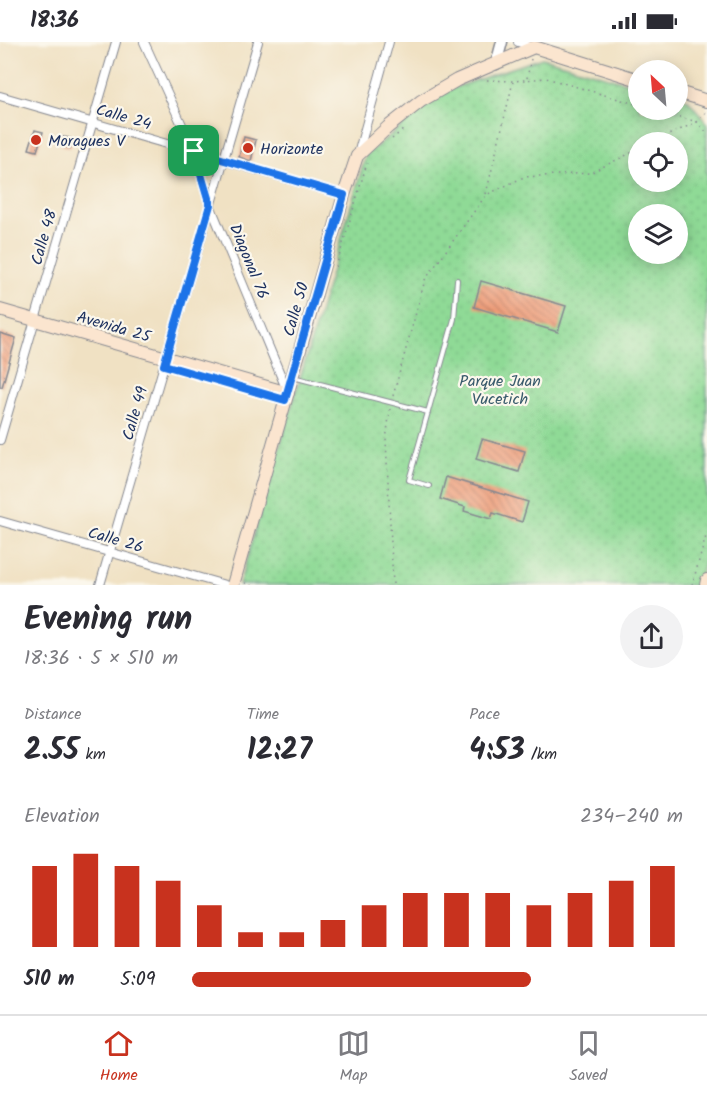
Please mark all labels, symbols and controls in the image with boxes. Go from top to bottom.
text: 18:36 [30,4,79,39]
north arrow [628,60,688,120]
map controls [628,60,688,264]
street label: Calle 24 [93,98,154,137]
pin [168,125,219,176]
place label: Moragues V [48,129,126,154]
button: locate [628,132,688,192]
marker: Moragues V [29,133,43,147]
icon: arrive [177,134,210,167]
place label: Horizonte [260,137,323,162]
marker: Horizonte [241,141,255,155]
button: layers [628,204,688,264]
street label: Calle 48 [25,206,64,268]
street label: Diagonal 76 [222,220,275,303]
street label: Calle 50 [277,279,316,339]
street label: Avenida 25 [74,305,155,350]
park label: Parque Juan Vucetich [459,369,541,412]
street label: Calle 49 [116,383,155,443]
street label: Calle 26 [85,521,146,560]
text: Evening run [24,594,192,647]
button: share [620,605,683,668]
text: 18:36 · 5 × 510 m [24,643,178,675]
text: Distance [24,702,82,727]
text: Time [247,702,279,727]
text: Pace [469,702,500,727]
text: 2.55 [24,727,79,775]
text: 12:27 [247,727,312,775]
text: 4:53 [469,727,525,775]
text: km [79,742,106,767]
text: /km [525,742,557,767]
text: Elevation [24,801,100,833]
text: 234–240 m [580,801,683,833]
text: 510 m [24,964,75,996]
text: 5:09 [120,964,155,996]
tab: Home [100,1027,138,1088]
tab: Map [337,1027,370,1088]
tab: Saved [569,1027,607,1088]

